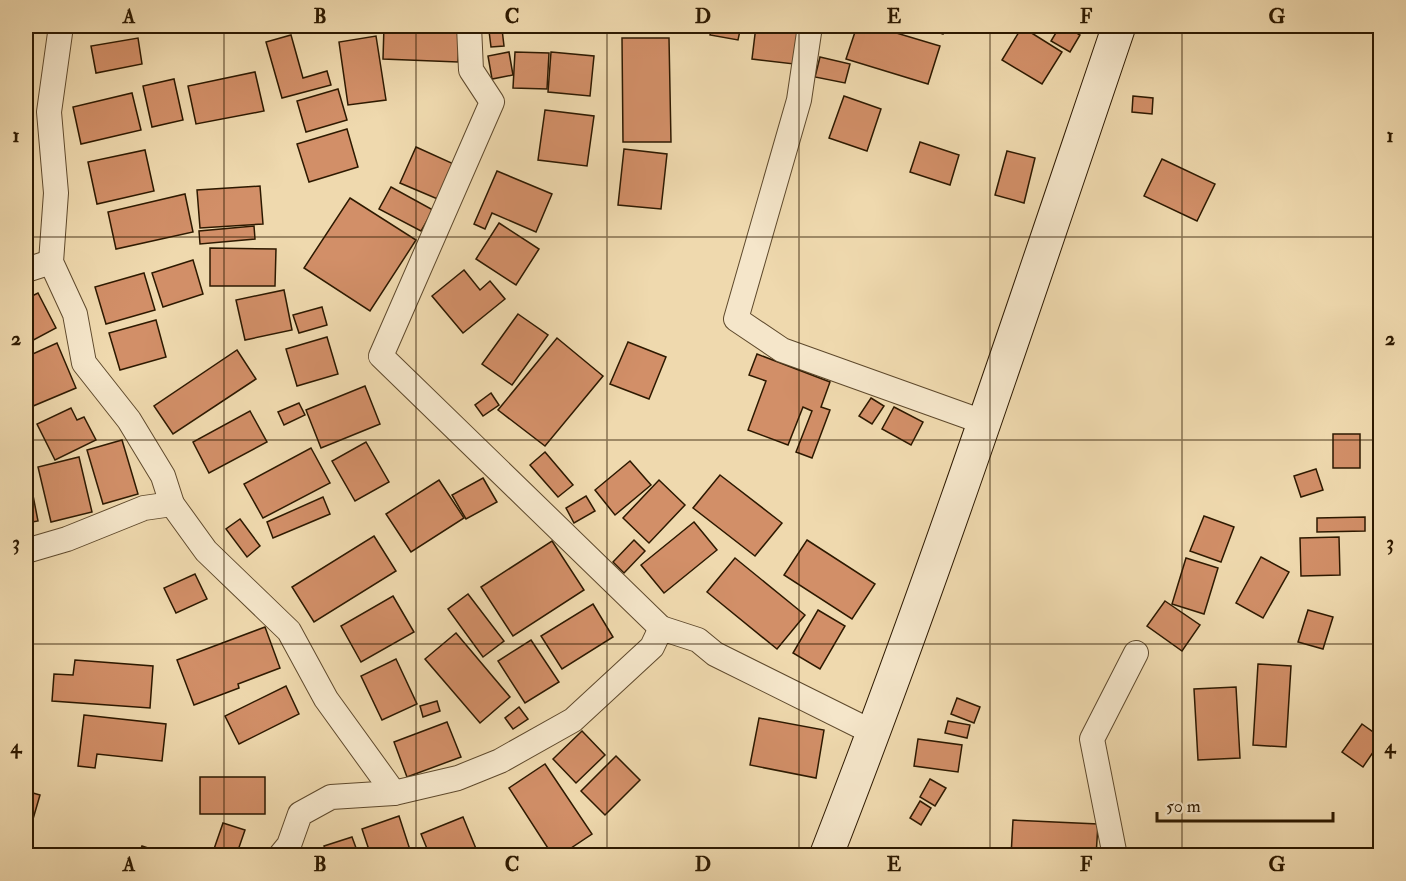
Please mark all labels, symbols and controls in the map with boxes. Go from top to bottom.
text: A [122,4,136,29]
text: B [313,4,327,29]
text: C [505,4,519,29]
text: D [695,4,711,29]
text: E [887,4,902,29]
text: F [1080,4,1093,29]
text: G [1269,4,1286,29]
text: 1 [12,123,20,148]
text: 1 [1386,123,1394,148]
text: 2 [11,326,21,351]
text: 2 [1385,326,1395,351]
text: 3 [12,530,20,555]
text: 3 [1386,530,1394,555]
text: 4 [10,734,23,759]
text: 4 [1384,734,1397,759]
scale bar [1157,785,1332,823]
text: 50 m [1166,795,1201,818]
text: A [122,852,136,877]
text: B [313,852,327,877]
text: C [505,852,519,877]
text: D [695,852,711,877]
text: E [887,852,902,877]
text: F [1080,852,1093,877]
text: G [1269,852,1286,877]

